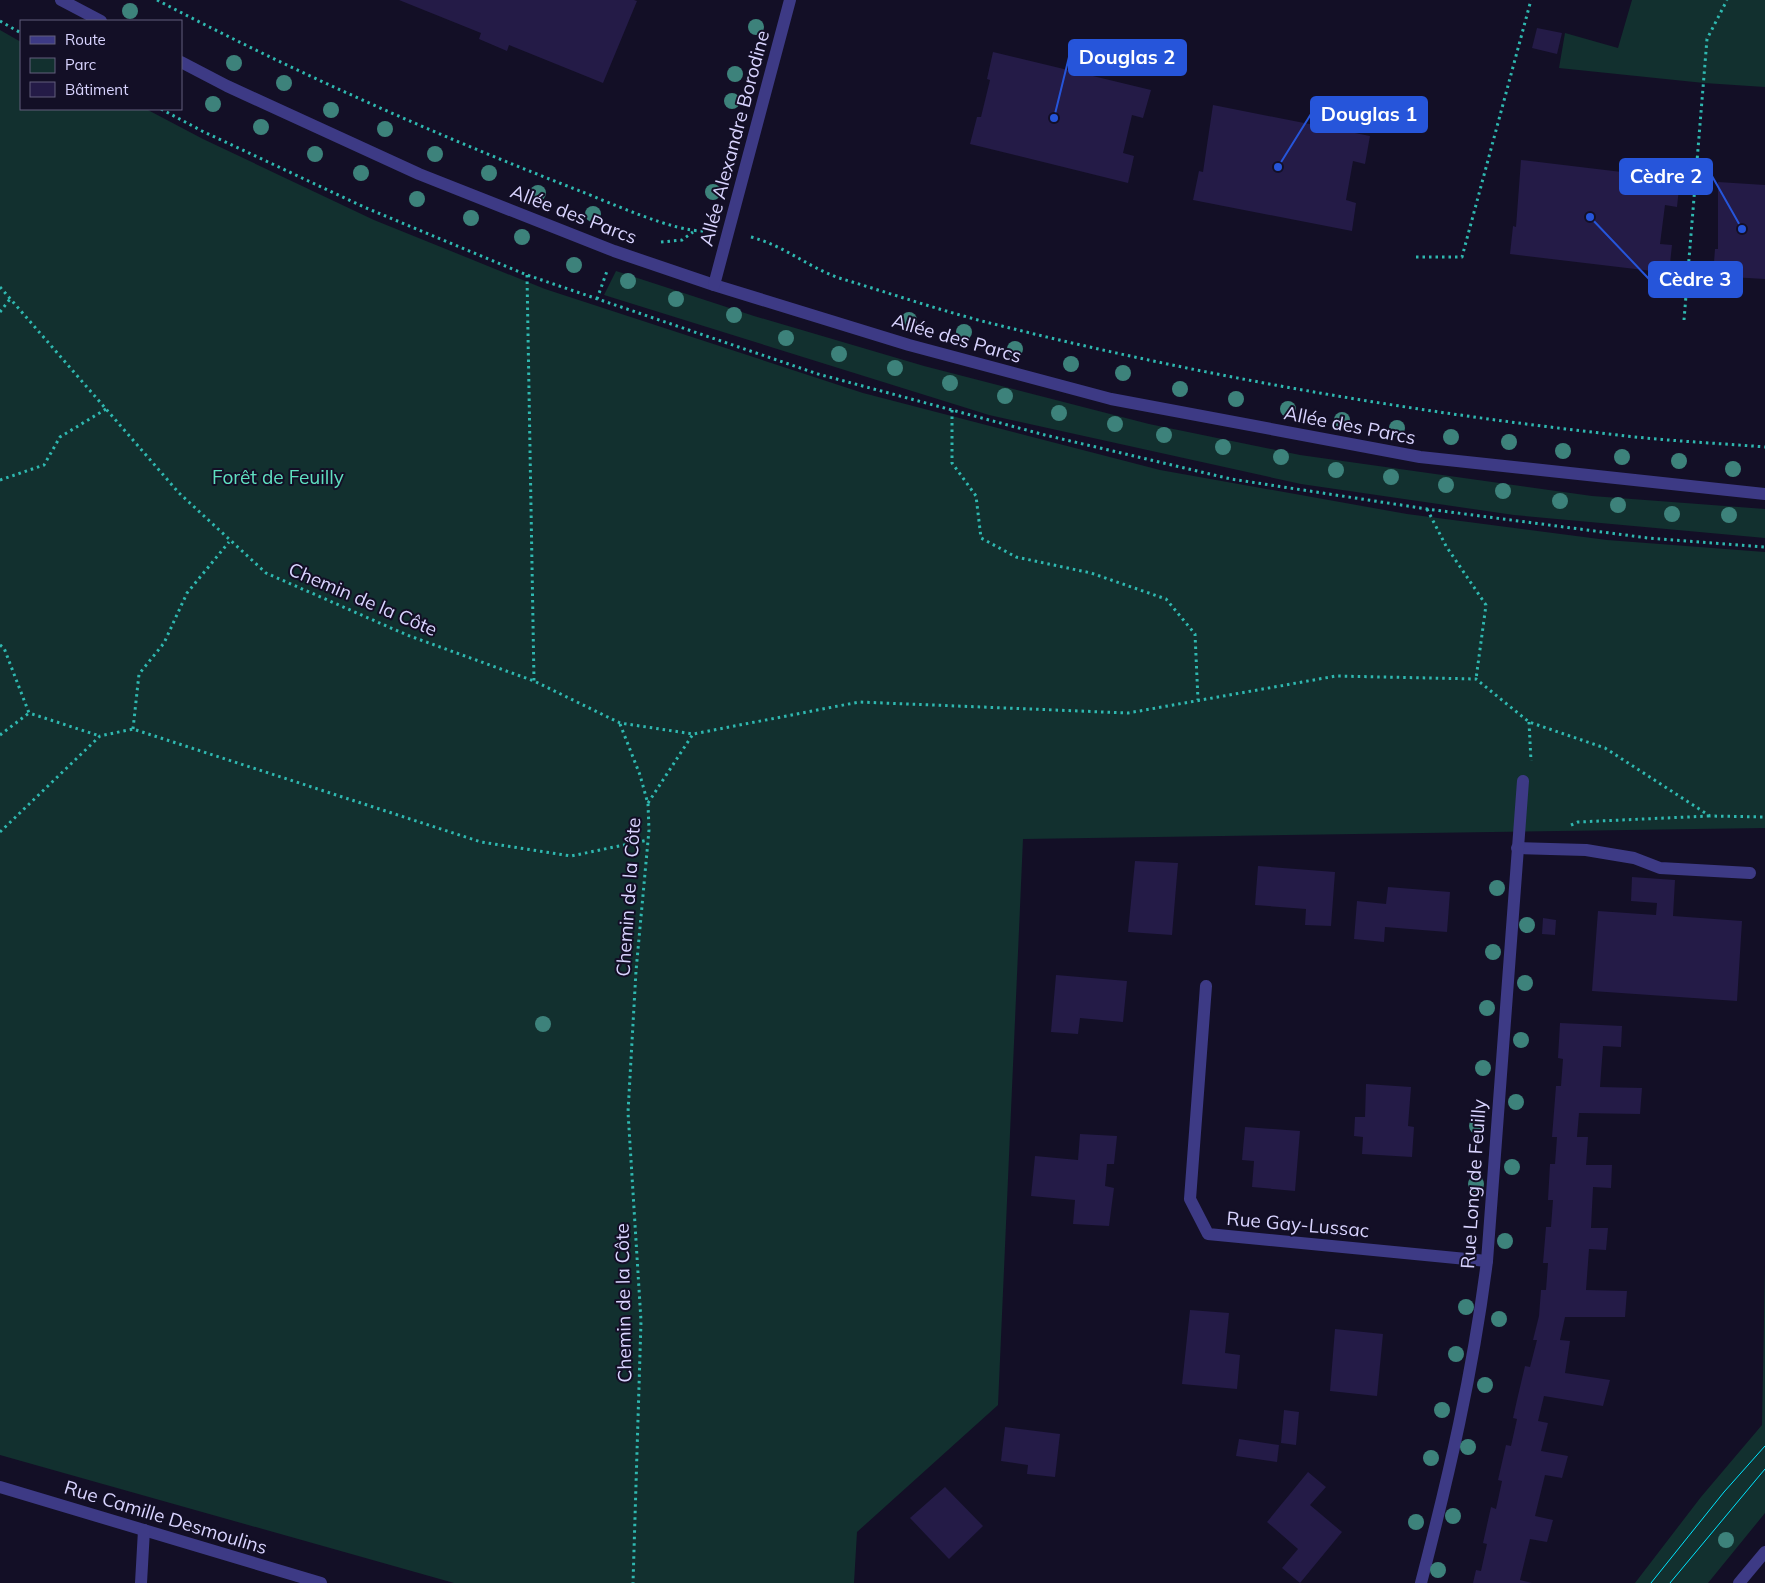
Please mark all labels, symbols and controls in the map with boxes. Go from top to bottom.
legend [20,20,182,110]
street label: Allée Alexandre Borodine [694,28,774,248]
text: Route [65,30,106,49]
callout: Douglas 2 [1069,40,1186,75]
text: Douglas 2 [1079,44,1175,69]
text: Parc [65,55,96,74]
text: Bâtiment [65,80,128,99]
callout: Douglas 1 [1311,97,1427,132]
text: Douglas 1 [1321,101,1417,126]
callout: Cèdre 2 [1620,159,1712,194]
text: Cèdre 2 [1630,163,1702,188]
street label: Allée des Parcs [507,179,641,249]
callout: Cèdre 3 [1649,262,1742,297]
text: Cèdre 3 [1659,266,1731,291]
street label: Allée des Parcs [889,308,1025,368]
street label: Allée des Parcs [1282,400,1418,450]
park label: Forêt de Feuilly [212,465,344,489]
street label: Chemin de la Côte [285,557,441,641]
street label: Chemin de la Côte [610,817,646,977]
street label: Rue Long de Feuilly [1455,1098,1491,1270]
street label: Rue Gay-Lussac [1226,1206,1370,1242]
street label: Chemin de la Côte [610,1223,636,1383]
street label: Rue Camille Desmoulins [62,1475,270,1559]

